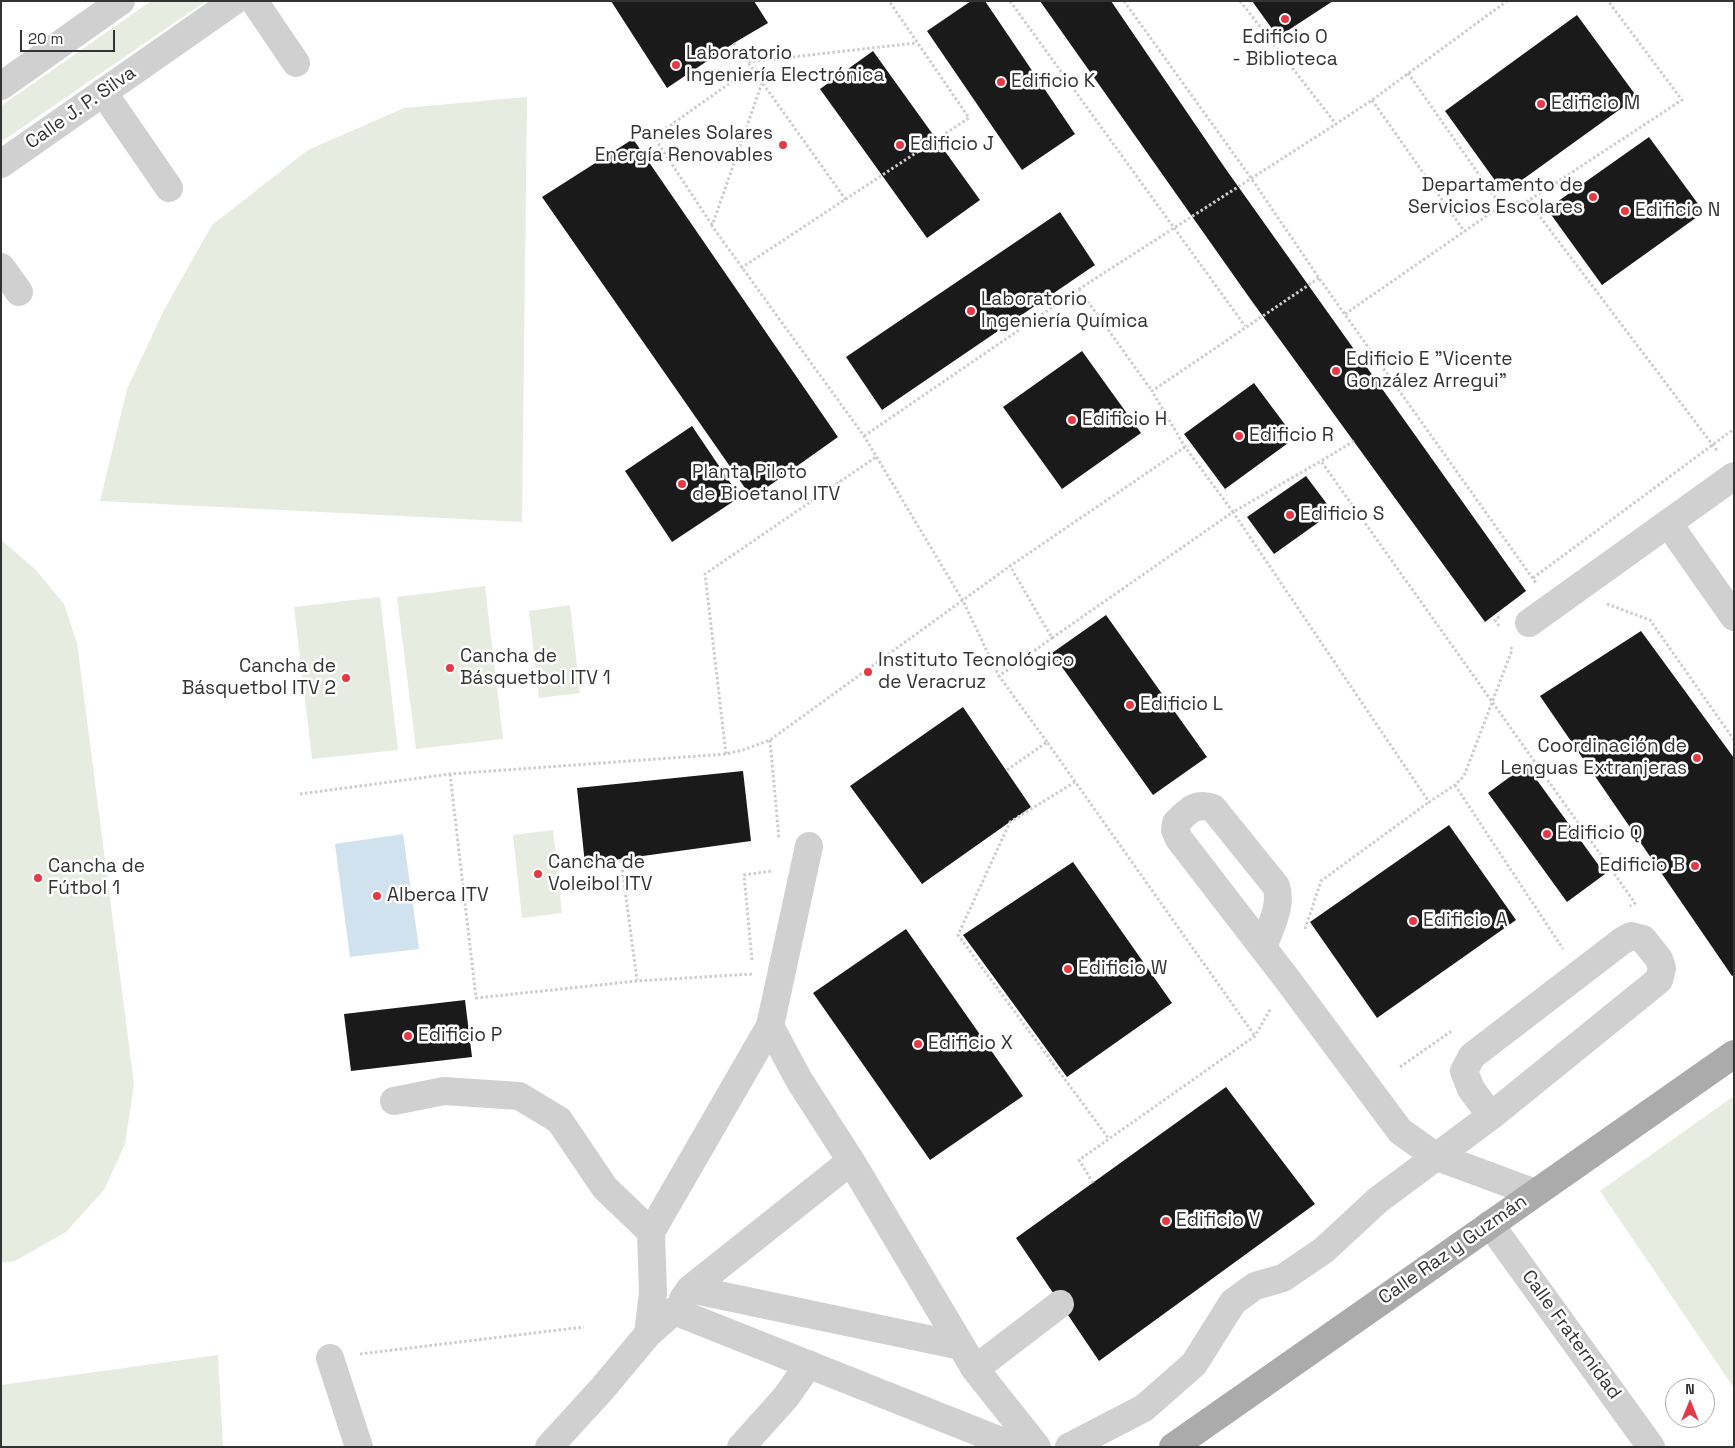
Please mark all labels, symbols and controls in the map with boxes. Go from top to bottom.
marker: Edificio O - Biblioteca [1279,13,1291,25]
scale bar [22,20,118,52]
place label: Edificio O - Biblioteca [1232,27,1338,71]
text: 20 m [28,29,63,48]
place label: Laboratorio Ingeniería Electrónica [686,43,884,87]
marker: Laboratorio Ingeniería Electrónica [670,59,682,71]
street label: Calle J. P. Silva [21,62,141,154]
place label: Edificio K [1011,71,1095,93]
marker: Edificio K [995,76,1007,88]
place label: Edificio M [1551,93,1640,115]
marker: Edificio M [1535,98,1547,110]
place label: Paneles Solares Energía Renovables [595,123,773,167]
place label: Edificio J [910,134,994,156]
marker: Paneles Solares Energía Renovables [777,139,789,151]
marker: Edificio J [894,139,906,151]
place label: Departamento de Servicios Escolares [1408,175,1583,219]
marker: Departamento de Servicios Escolares [1587,191,1599,203]
place label: Edificio N [1635,200,1720,222]
marker: Edificio N [1619,205,1631,217]
place label: Laboratorio Ingeniería Química [981,289,1148,333]
marker: Laboratorio Ingeniería Química [965,305,977,317]
place label: Edificio E "Vicente González Arregui" [1346,349,1513,393]
marker: Edificio E "Vicente González Arregui" [1330,365,1342,377]
place label: Edificio H [1082,409,1167,431]
marker: Edificio H [1066,414,1078,426]
place label: Edificio R [1249,425,1334,447]
marker: Edificio R [1233,430,1245,442]
place label: Planta Piloto de Bioetanol ITV [692,462,840,506]
marker: Planta Piloto de Bioetanol ITV [676,478,688,490]
place label: Edificio S [1300,504,1384,526]
marker: Edificio S [1284,509,1296,521]
place label: Cancha de Básquetbol ITV 1 [460,646,611,690]
place label: Instituto Tecnológico de Veracruz [878,650,1074,694]
place label: Cancha de Básquetbol ITV 2 [182,656,336,700]
marker: Cancha de Básquetbol ITV 1 [444,662,456,674]
marker: Instituto Tecnológico de Veracruz [862,666,874,678]
marker: Cancha de Básquetbol ITV 2 [340,672,352,684]
place label: Edificio L [1140,694,1223,716]
marker: Edificio L [1124,699,1136,711]
place label: Coordinación de Lenguas Extranjeras [1500,736,1687,780]
marker: Coordinación de Lenguas Extranjeras [1691,752,1703,764]
place label: Edificio Q [1557,823,1643,845]
marker: Edificio Q [1541,828,1553,840]
place label: Cancha de Voleibol ITV [548,852,652,896]
place label: Edificio B [1600,855,1685,877]
place label: Cancha de Fútbol 1 [48,856,145,900]
marker: Edificio B [1689,860,1701,872]
marker: Cancha de Voleibol ITV [532,868,544,880]
marker: Cancha de Fútbol 1 [32,872,44,884]
place label: Alberca ITV [387,885,489,907]
marker: Alberca ITV [371,890,383,902]
place label: Edificio A [1423,910,1508,932]
marker: Edificio A [1407,915,1419,927]
place label: Edificio W [1078,958,1167,980]
marker: Edificio W [1062,963,1074,975]
place label: Edificio P [418,1025,502,1047]
marker: Edificio P [402,1030,414,1042]
place label: Edificio X [928,1033,1013,1055]
marker: Edificio X [912,1038,924,1050]
street label: Calle Raz y Guzmán [1374,1190,1532,1310]
place label: Edificio V [1176,1210,1261,1232]
marker: Edificio V [1160,1215,1172,1227]
street label: Calle Fraternidad [1516,1266,1626,1404]
north arrow [1665,1378,1715,1428]
text: N [1685,1380,1695,1398]

